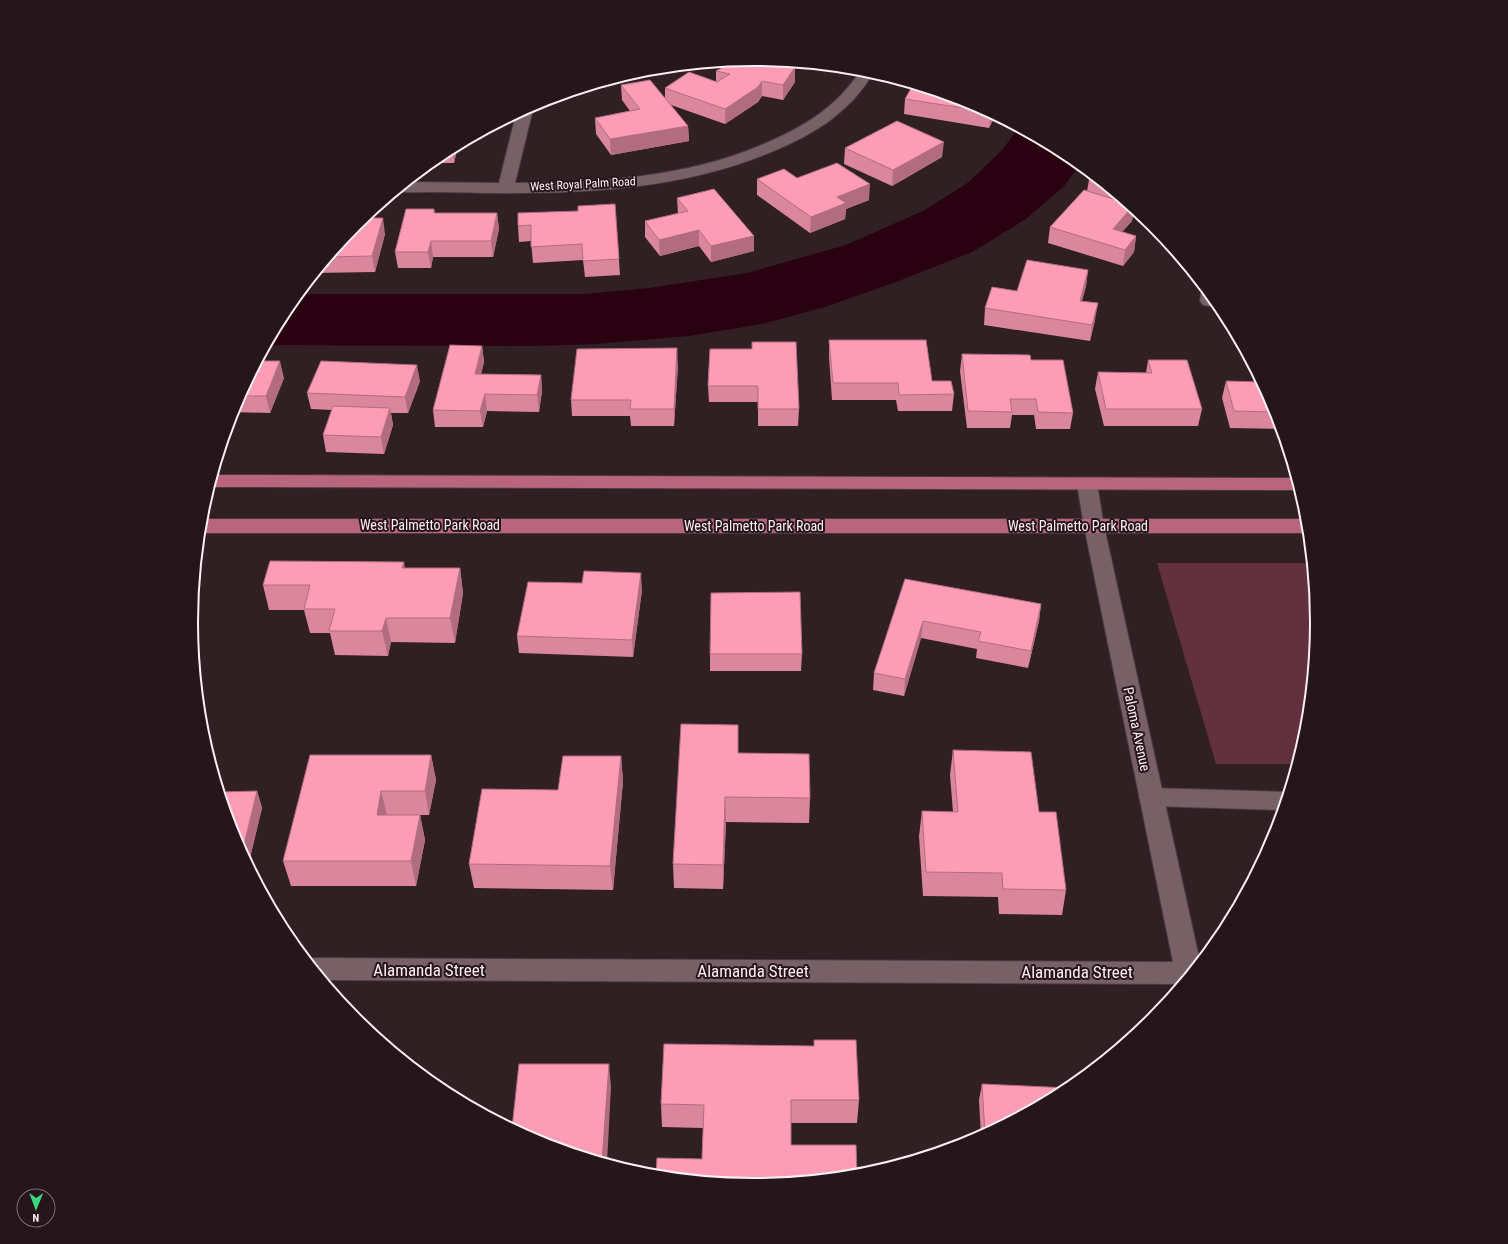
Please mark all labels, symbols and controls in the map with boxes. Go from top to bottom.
street label: West Royal Palm Road [530,174,636,194]
street label: West Palmetto Park Road [360,517,500,533]
street label: West Palmetto Park Road [684,518,824,534]
street label: West Palmetto Park Road [1008,518,1148,534]
street label: Paloma Avenue [1120,686,1154,773]
street label: Alamanda Street [373,960,485,980]
street label: Alamanda Street [697,961,809,981]
street label: Alamanda Street [1021,962,1133,982]
north arrow [16,1188,56,1228]
text: N [32,1211,39,1224]

